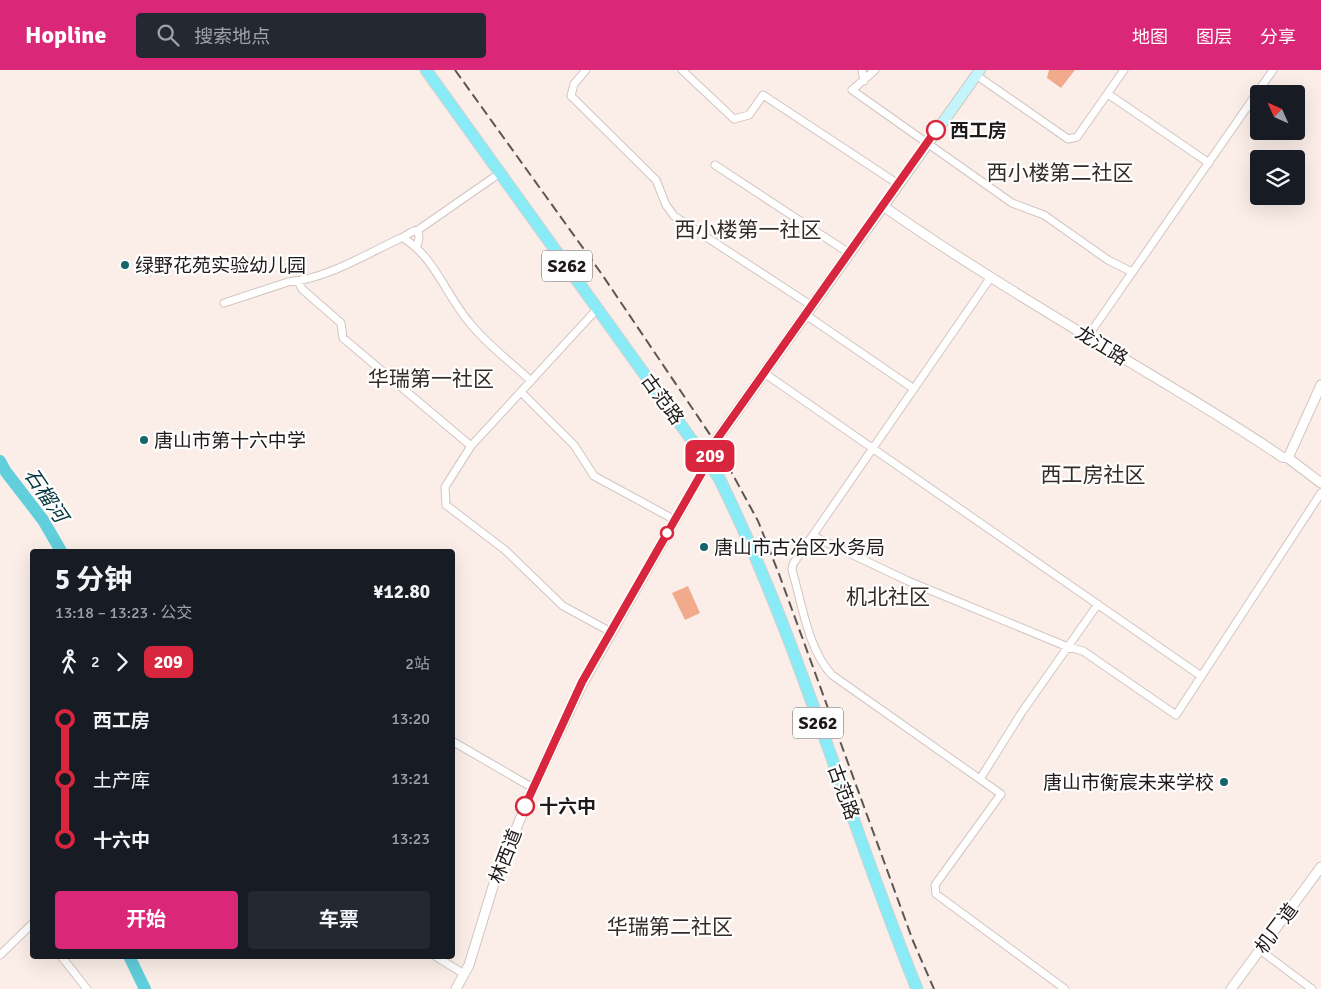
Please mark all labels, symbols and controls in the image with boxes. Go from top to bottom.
search box [136,13,486,58]
text: Hopline [25,20,106,50]
icon: search [154,21,182,49]
text: 搜索地点 [194,25,270,49]
text: 地图 [1132,26,1168,48]
text: 图层 [1196,26,1232,48]
text: 分享 [1260,26,1296,48]
north arrow [1250,85,1305,140]
map controls [1250,85,1305,205]
place label: 西工房 [950,119,1007,143]
marker: 西工房 [926,120,946,140]
button: layers [1250,150,1305,205]
district label: 西小楼第二社区 [987,160,1134,186]
district label: 西小楼第一社区 [675,217,822,243]
road number: S262 [542,250,592,282]
place label: 绿野花苑实验幼儿园 [135,254,306,278]
marker: 绿野花苑实验幼儿园 [119,259,131,271]
street label: 龙江路 [1071,321,1132,371]
district label: 华瑞第一社区 [368,366,494,392]
street label: 古范路 [636,369,689,430]
place label: 唐山市第十六中学 [154,429,306,453]
marker: 唐山市第十六中学 [138,434,150,446]
line badge: 209 [681,440,739,472]
text: 209 [695,445,725,467]
district label: 西工房社区 [1041,462,1146,488]
water label: 石榴河 [18,463,75,530]
unlabelled marker [660,526,674,540]
place label: 唐山市古冶区水务局 [714,536,885,560]
marker: 唐山市古冶区水务局 [698,541,710,553]
text: 5 分钟 [55,563,132,597]
text: ¥12.80 [373,580,430,604]
district label: 机北社区 [846,584,930,610]
text: 13:18 – 13:23 · 公交 [55,603,192,623]
icon: walk [55,648,83,676]
icon: forward [108,648,136,676]
text: 209 [154,651,183,673]
text: 2 [91,652,100,672]
text: 2站 [405,654,430,674]
road number: S262 [793,708,843,738]
text: 西工房 [93,709,150,733]
text: 13:20 [391,709,430,729]
street label: 古范路 [822,761,864,823]
text: 土产库 [93,769,150,793]
text: 13:21 [391,769,430,789]
place label: 唐山市衡宸未来学校 [1043,771,1214,795]
marker: 唐山市衡宸未来学校 [1218,776,1230,788]
place label: 十六中 [539,795,596,819]
marker: 十六中 [515,796,535,816]
street label: 林西道 [485,825,527,887]
text: 十六中 [93,829,150,853]
text: 13:23 [391,829,430,849]
button: 开始 [55,891,238,949]
button: 车票 [248,891,430,949]
street label: 机厂道 [1250,899,1304,959]
district label: 华瑞第二社区 [607,914,733,940]

